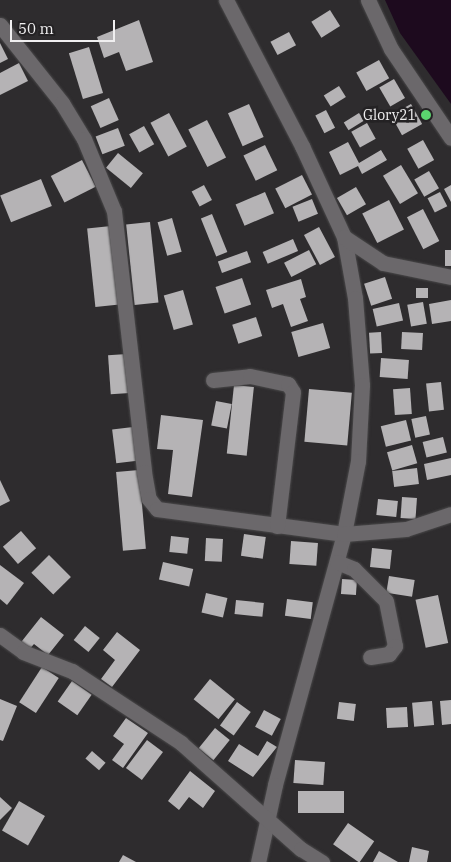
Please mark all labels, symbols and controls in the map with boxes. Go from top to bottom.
scale bar [12,10,118,42]
text: 50 m [18,19,54,38]
place label: Glory21 [363,107,416,123]
marker: Glory21 [420,109,432,121]

